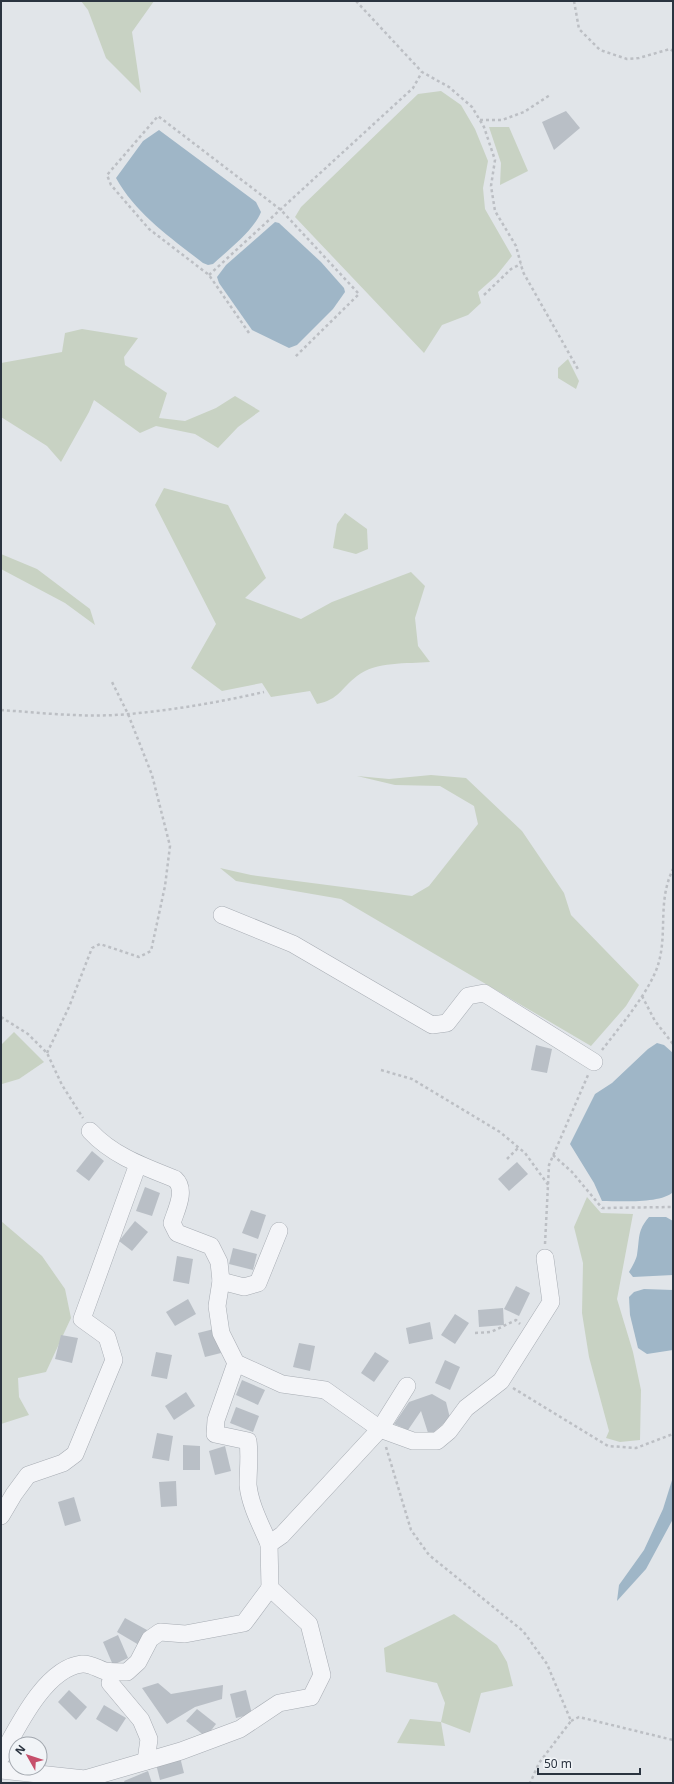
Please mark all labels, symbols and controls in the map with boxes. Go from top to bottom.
north arrow [8,1736,48,1776]
text: N [11,1741,28,1758]
scale bar [538,1750,640,1776]
text: 50 m [544,1755,572,1772]

